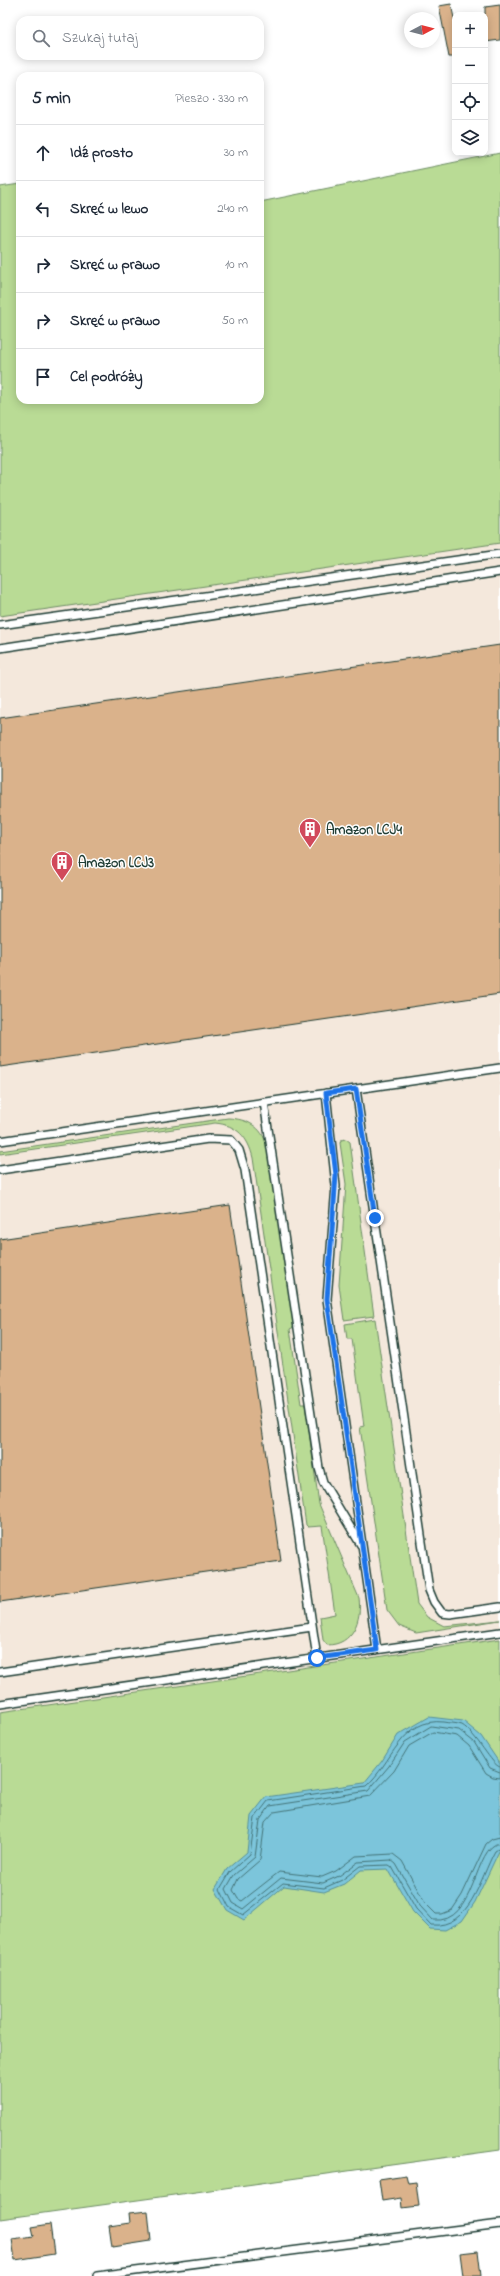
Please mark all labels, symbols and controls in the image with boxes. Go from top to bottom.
north arrow [404,12,440,48]
map controls [452,12,488,156]
button: + [452,12,488,48]
search box [16,16,264,60]
icon: search [30,27,52,49]
text: Szukaj tutaj [62,27,138,49]
button: − [452,48,488,84]
button: locate [452,84,488,120]
text: 5 min [32,86,71,111]
text: Pieszo · 330 m [175,89,248,108]
button: layers [452,120,488,156]
icon: ahead [32,142,54,164]
text: Idź prosto [70,142,133,164]
text: 30 m [224,143,248,162]
icon: left [32,198,54,220]
text: Skręć w lewo [70,198,148,220]
text: 240 m [217,199,248,218]
icon: right [32,254,54,276]
text: Skręć w prawo [70,254,160,276]
text: 10 m [225,255,248,274]
icon: right [32,310,54,332]
text: Skręć w prawo [70,310,160,332]
text: 50 m [222,311,248,330]
icon: arrive [32,366,54,388]
text: Cel podróży [70,366,143,388]
building icon: Amazon LCJ4 [297,816,323,849]
place label: Amazon LCJ4 [326,820,402,841]
building icon: Amazon LCJ3 [49,849,75,882]
place label: Amazon LCJ3 [78,853,154,874]
route end [366,1209,384,1227]
route start [308,1649,326,1667]

